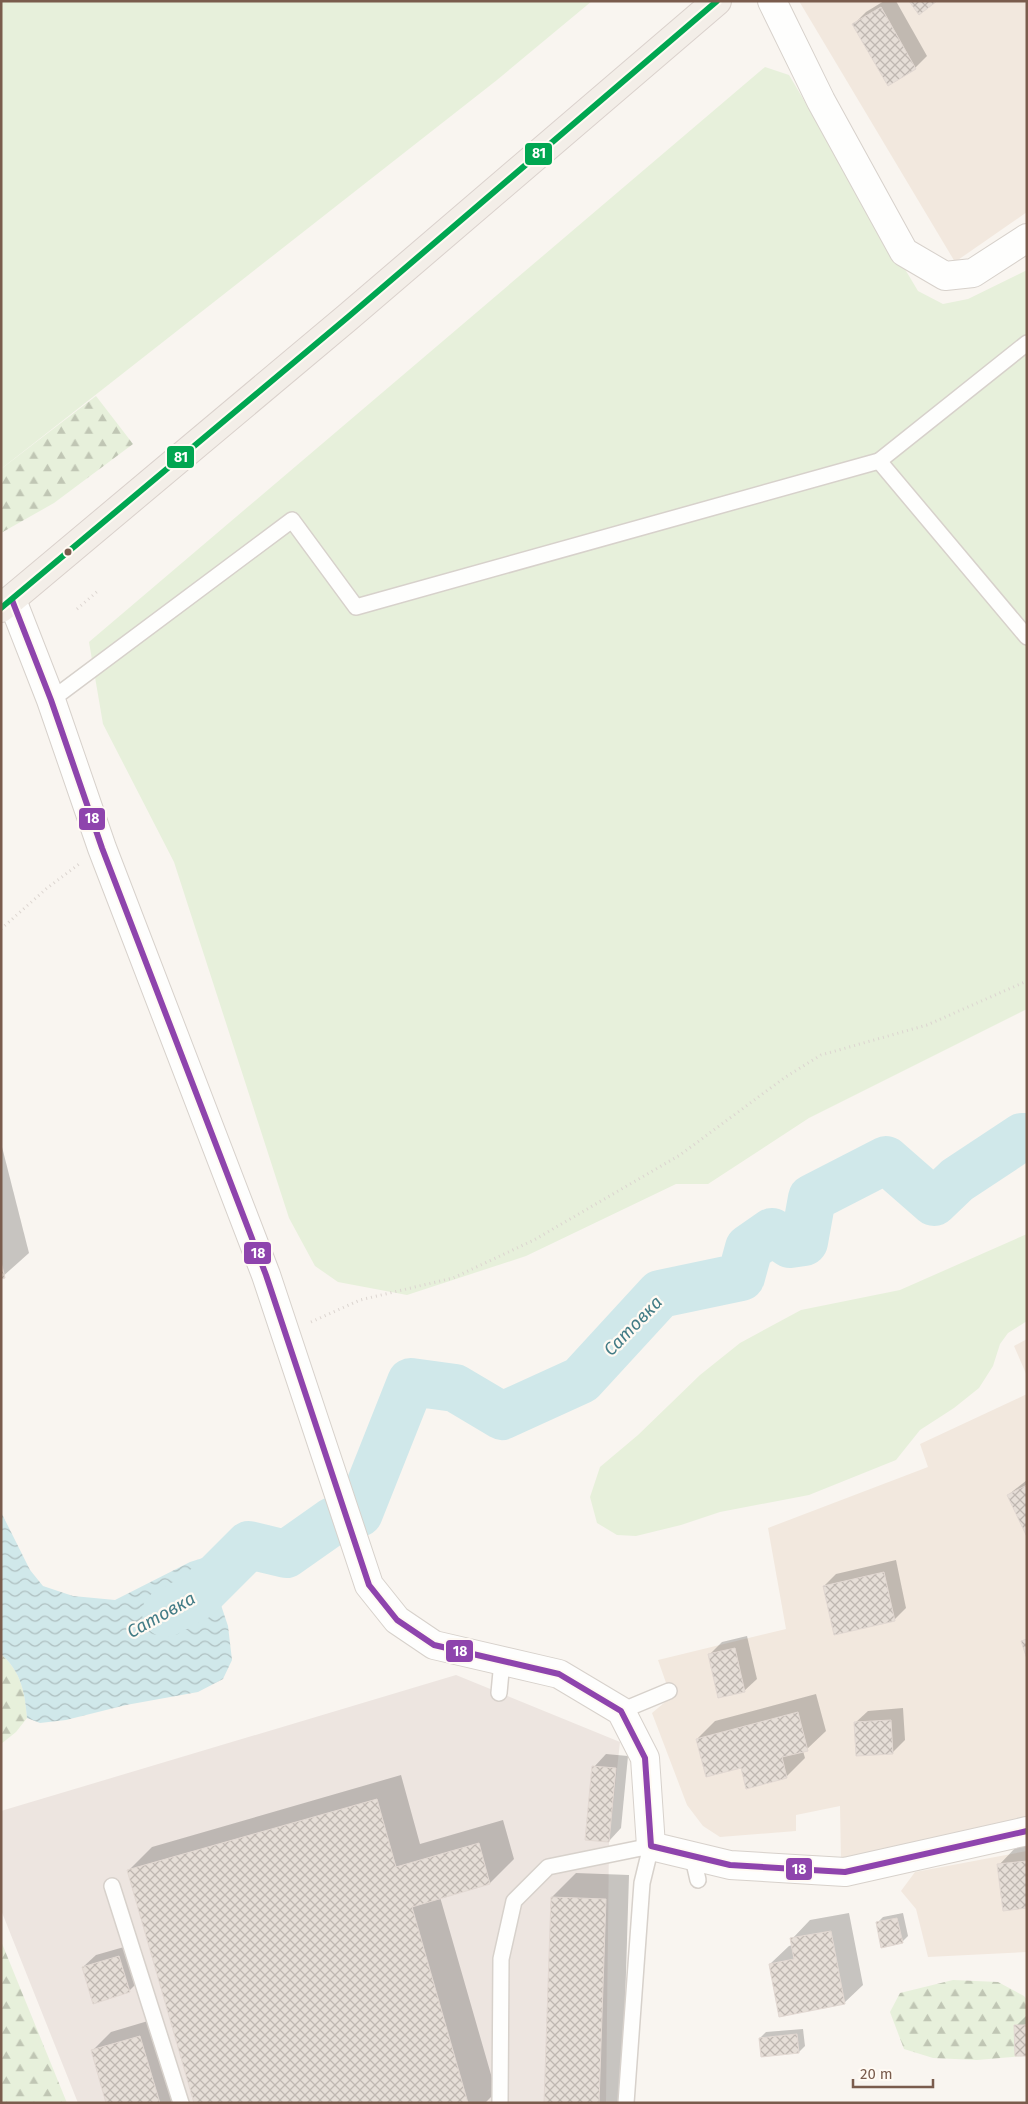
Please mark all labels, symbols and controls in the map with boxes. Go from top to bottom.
line badge: 81 [524,142,553,166]
text: 81 [532,145,546,162]
line badge: 81 [166,445,195,469]
text: 81 [174,449,188,466]
unlabelled marker [63,547,73,557]
line badge: 18 [78,807,106,831]
text: 18 [85,810,99,827]
line badge: 18 [243,1241,272,1265]
text: 18 [251,1245,265,1262]
water label: Сатовка [599,1291,667,1361]
water label: Сатовка [123,1587,199,1643]
line badge: 18 [445,1639,474,1663]
text: 18 [453,1643,467,1660]
line badge: 18 [785,1857,813,1881]
text: 18 [792,1861,806,1878]
scale bar [853,2056,933,2088]
text: 20 m [860,2065,893,2083]

